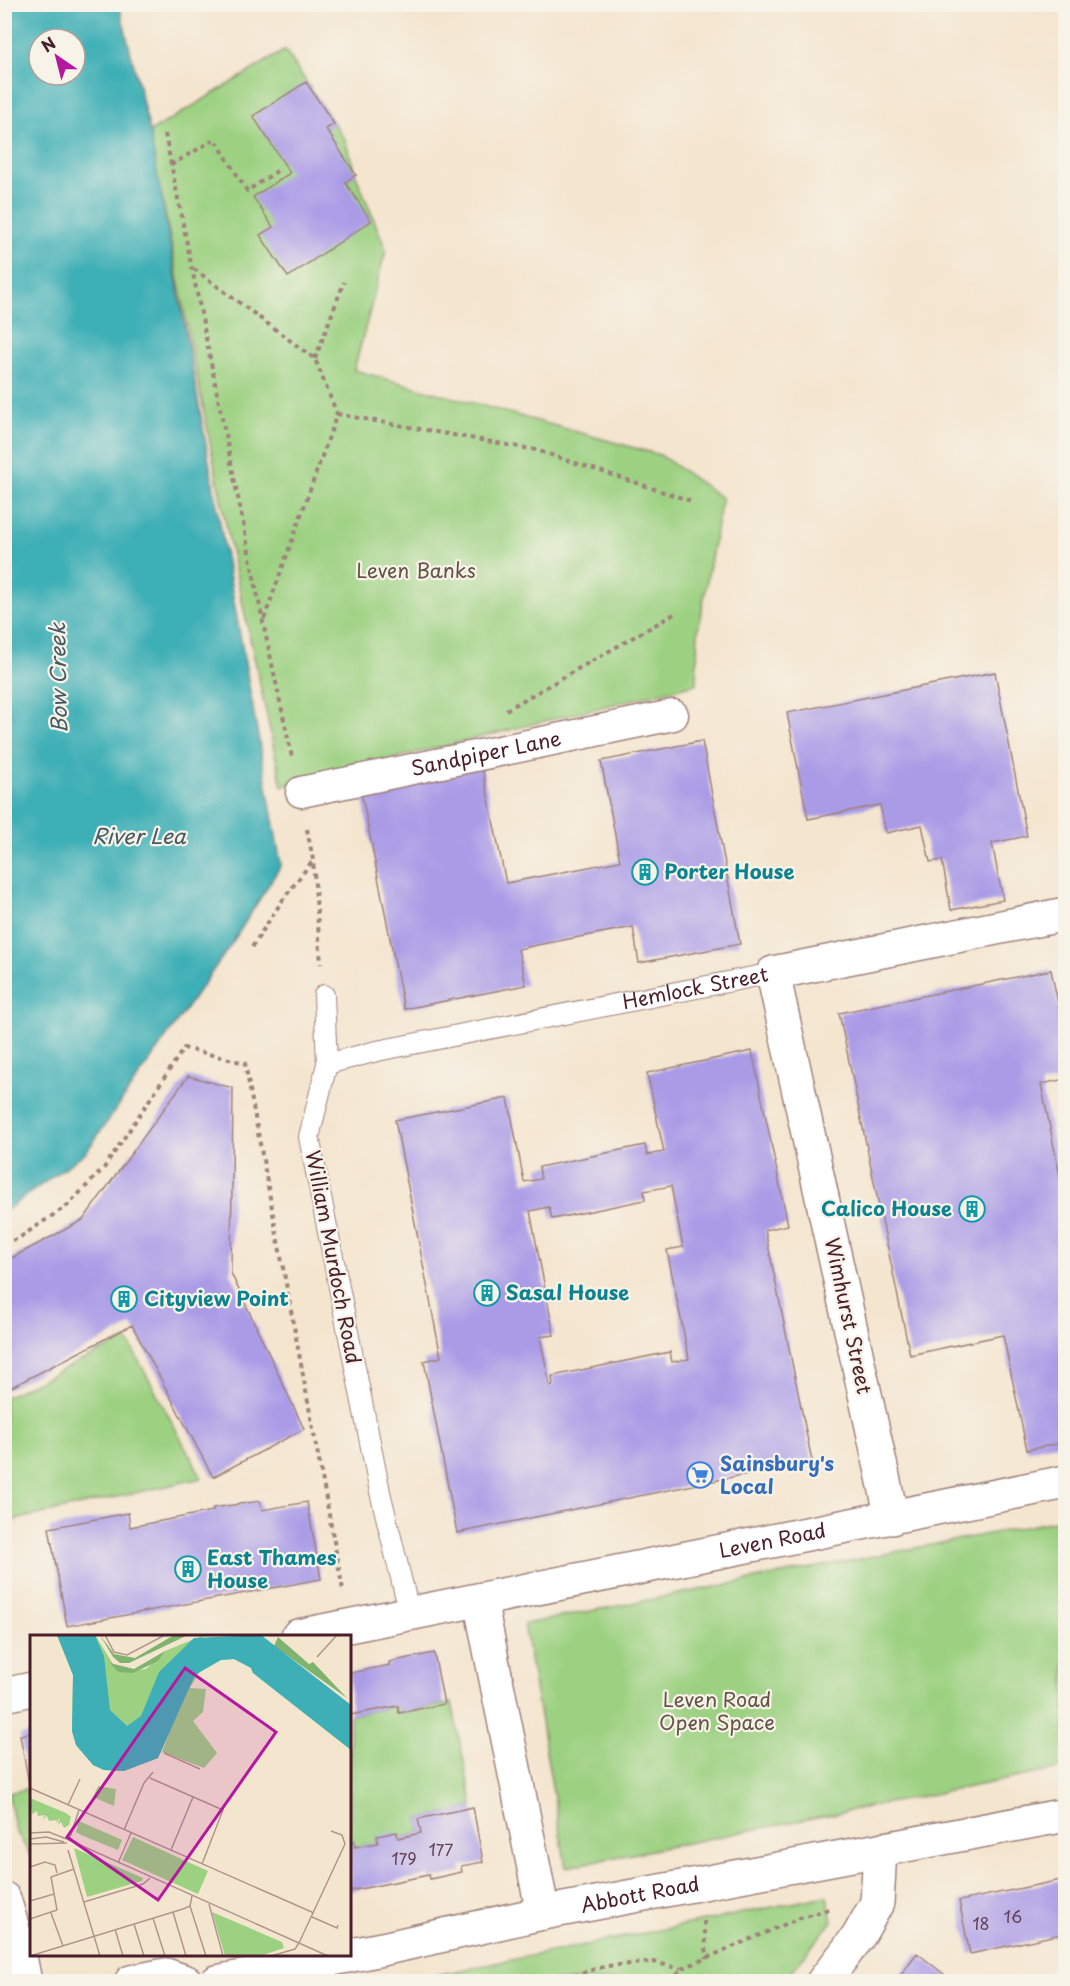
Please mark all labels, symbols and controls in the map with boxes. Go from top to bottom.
north arrow [27,27,87,87]
text: N [36,30,60,57]
park label: Leven Banks [356,555,476,585]
water label: Bow Creek [40,621,74,734]
street label: Sandpiper Lane [408,723,564,783]
water label: River Lea [92,819,187,851]
place label: Porter House [664,856,794,886]
building icon: Porter House [630,857,660,887]
street label: Hemlock Street [620,958,771,1016]
street label: William Murdoch Road [299,1147,369,1366]
place label: Calico House [821,1193,952,1223]
building icon: Calico House [957,1194,987,1224]
street label: Wimhurst Street [818,1235,880,1397]
place label: Sasal House [506,1277,629,1307]
building icon: Sasal House [472,1278,502,1308]
place label: Cityview Point [144,1283,289,1313]
building icon: Cityview Point [109,1284,139,1314]
place label: Sainsbury's Local [720,1448,834,1501]
supermarket icon: Sainsbury's Local [685,1460,715,1490]
street label: Leven Road [716,1514,828,1565]
place label: East Thames House [207,1542,337,1595]
building icon: East Thames House [173,1554,203,1584]
inset map [30,1635,351,1956]
park label: Leven Road Open Space [659,1684,775,1737]
house number: 177 [429,1837,453,1861]
house number: 179 [391,1846,417,1870]
street label: Abbott Road [578,1868,702,1920]
house number: 16 [1004,1904,1022,1928]
house number: 18 [972,1911,990,1935]

